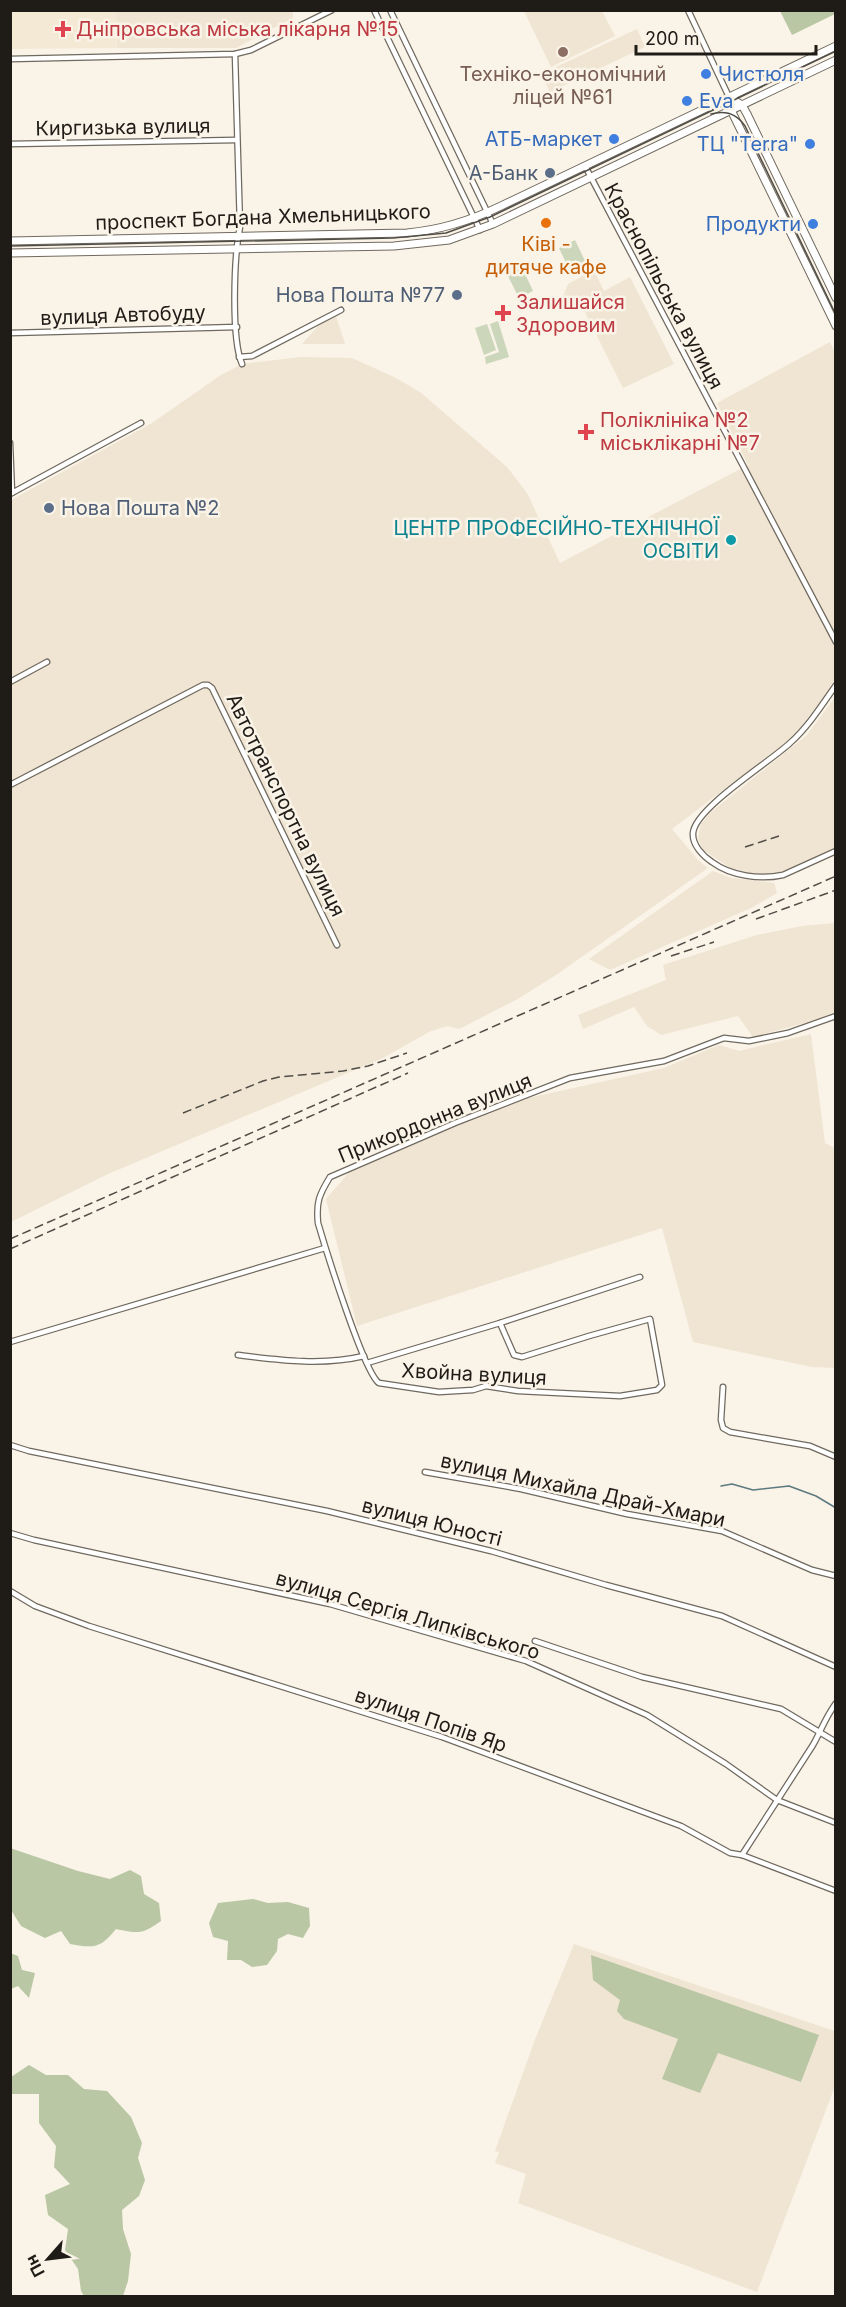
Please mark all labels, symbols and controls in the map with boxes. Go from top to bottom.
place label: Дніпровська міська лікарня №15 [76,17,399,41]
scale bar [636,18,816,56]
marker: Дніпровська міська лікарня №15 [54,20,72,38]
text: 200 m [645,28,700,49]
marker: Техніко-економічний ліцей №61 [556,45,570,59]
place label: Техніко-економічний ліцей №61 [460,62,666,109]
place label: Чистюля [718,62,804,86]
marker: Чистюля [699,67,713,81]
place label: Eva [699,89,733,113]
marker: Eva [680,94,694,108]
street label: Киргизька вулиця [35,113,211,141]
place label: АТБ-маркет [485,127,603,151]
marker: АТБ-маркет [607,132,621,146]
place label: ТЦ "Terra" [697,132,798,156]
marker: ТЦ "Terra" [803,137,817,151]
place label: А-Банк [469,161,538,185]
marker: А-Банк [543,166,557,180]
street label: Краснопільська вулиця [599,179,729,393]
street label: проспект Богдана Хмельницького [95,199,431,235]
place label: Продукти [706,212,801,236]
marker: Ківі - дитяче кафе [539,216,553,230]
marker: Продукти [806,217,820,231]
place label: Ківі - дитяче кафе [485,232,607,279]
place label: Нова Пошта №77 [276,283,445,307]
marker: Нова Пошта №77 [450,288,464,302]
place label: Залишайся Здоровим [516,290,625,337]
street label: вулиця Автобуду [40,300,206,330]
marker: Залишайся Здоровим [494,304,512,322]
place label: Поліклініка №2 міськлікарні №7 [600,408,760,455]
marker: Поліклініка №2 міськлікарні №7 [577,423,595,441]
place label: Нова Пошта №2 [61,496,220,520]
marker: Нова Пошта №2 [42,501,56,515]
place label: ЦЕНТР ПРОФЕСІЙНО-ТЕХНІЧНОЇ ОСВІТИ [394,515,720,563]
marker: ЦЕНТР ПРОФЕСІЙНО-ТЕХНІЧНОЇ ОСВІТИ [724,533,738,547]
street label: Автотранспортна вулиця [222,690,350,920]
street label: Прикордонна вулиця [335,1068,535,1168]
street label: Хвойна вулиця [401,1358,547,1390]
street label: вулиця Михайла Драй-Хмари [438,1448,728,1532]
street label: вулиця Юності [359,1493,505,1551]
street label: вулиця Сергія Липківського [273,1566,543,1664]
street label: вулиця Попів Яр [352,1683,510,1757]
north arrow [18,2229,78,2289]
text: Пн [21,2252,49,2280]

